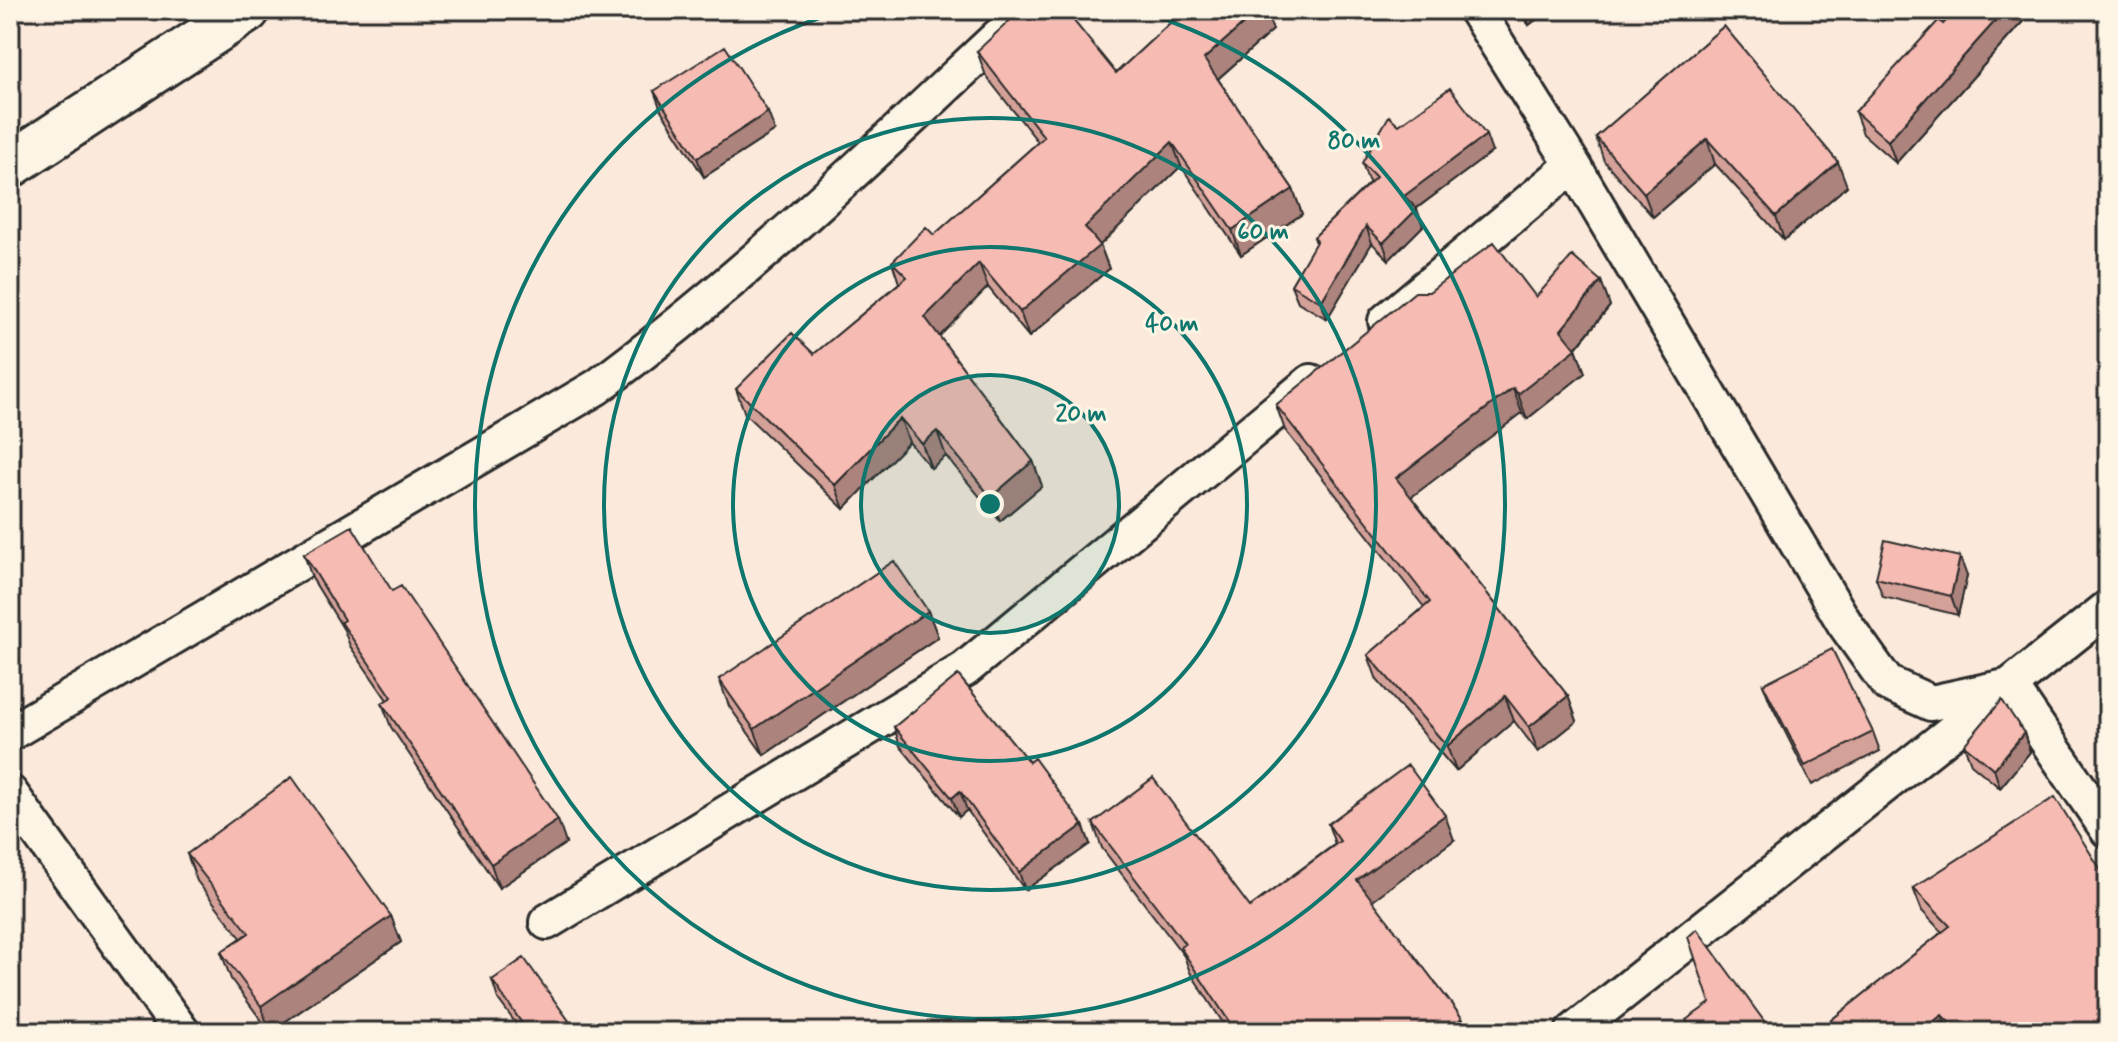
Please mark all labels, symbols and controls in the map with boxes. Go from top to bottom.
text: 80 m [1328,126,1380,157]
text: 60 m [1237,217,1289,248]
text: 40 m [1145,309,1199,340]
text: 20 m [1055,399,1107,430]
centre of rings [976,490,1004,518]

